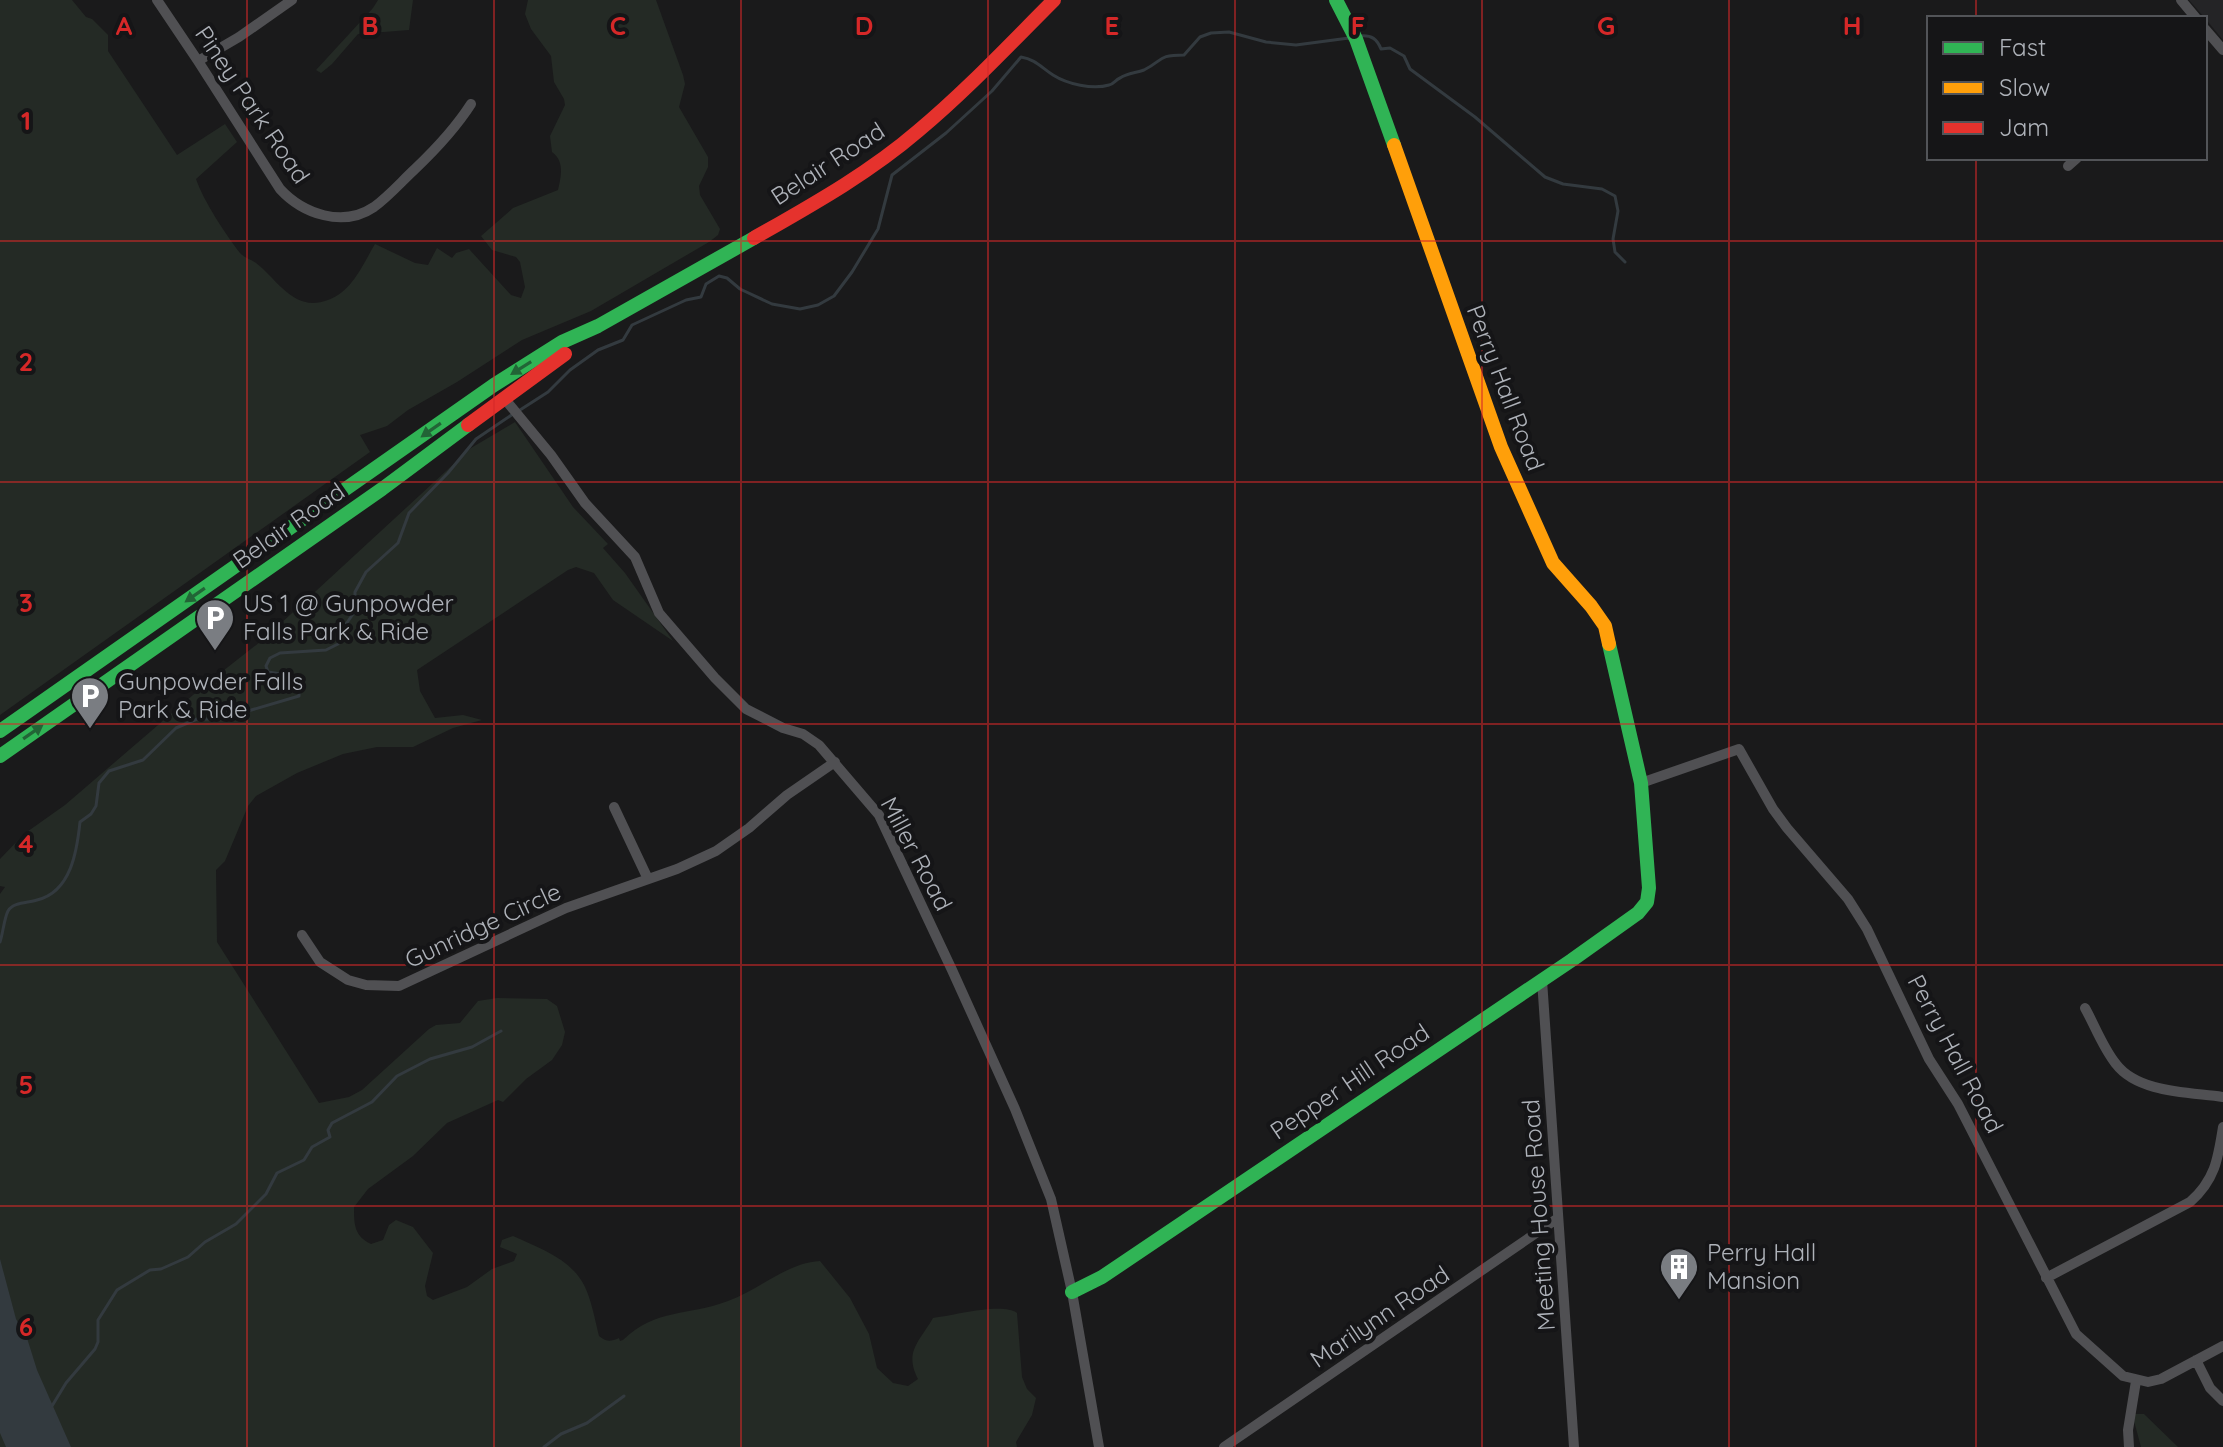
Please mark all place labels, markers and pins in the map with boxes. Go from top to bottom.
place label: US 1 @ Gunpowder Falls Park & Ride [243,588,454,646]
parking icon: US 1 @ Gunpowder Falls Park & Ride [194,597,236,652]
place label: Gunpowder Falls Park & Ride [118,666,303,724]
parking icon: Gunpowder Falls Park & Ride [69,675,111,730]
place label: Perry Hall Mansion [1707,1237,1816,1295]
building icon: Perry Hall Mansion [1658,1246,1700,1301]

